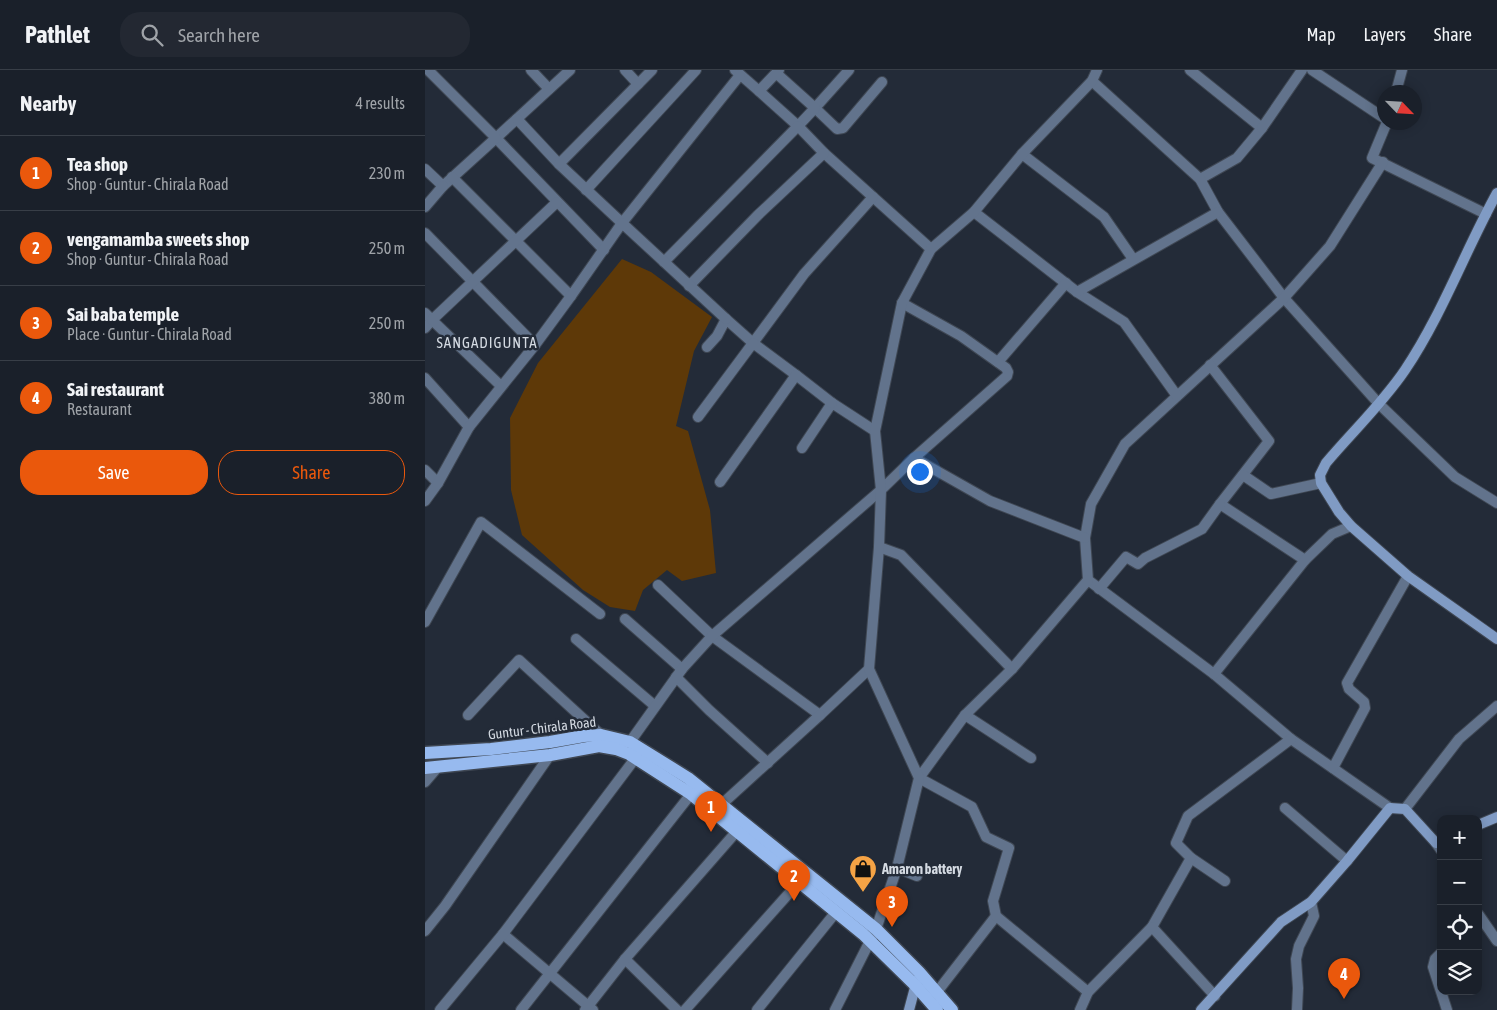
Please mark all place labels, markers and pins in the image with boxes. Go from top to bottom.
pin: 1 [695,791,727,832]
shop icon: Amaron battery [848,854,878,893]
pin: 2 [778,860,810,901]
place label: Amaron battery [881,861,962,877]
pin: 3 [876,886,908,927]
pin: 4 [1328,958,1360,999]

